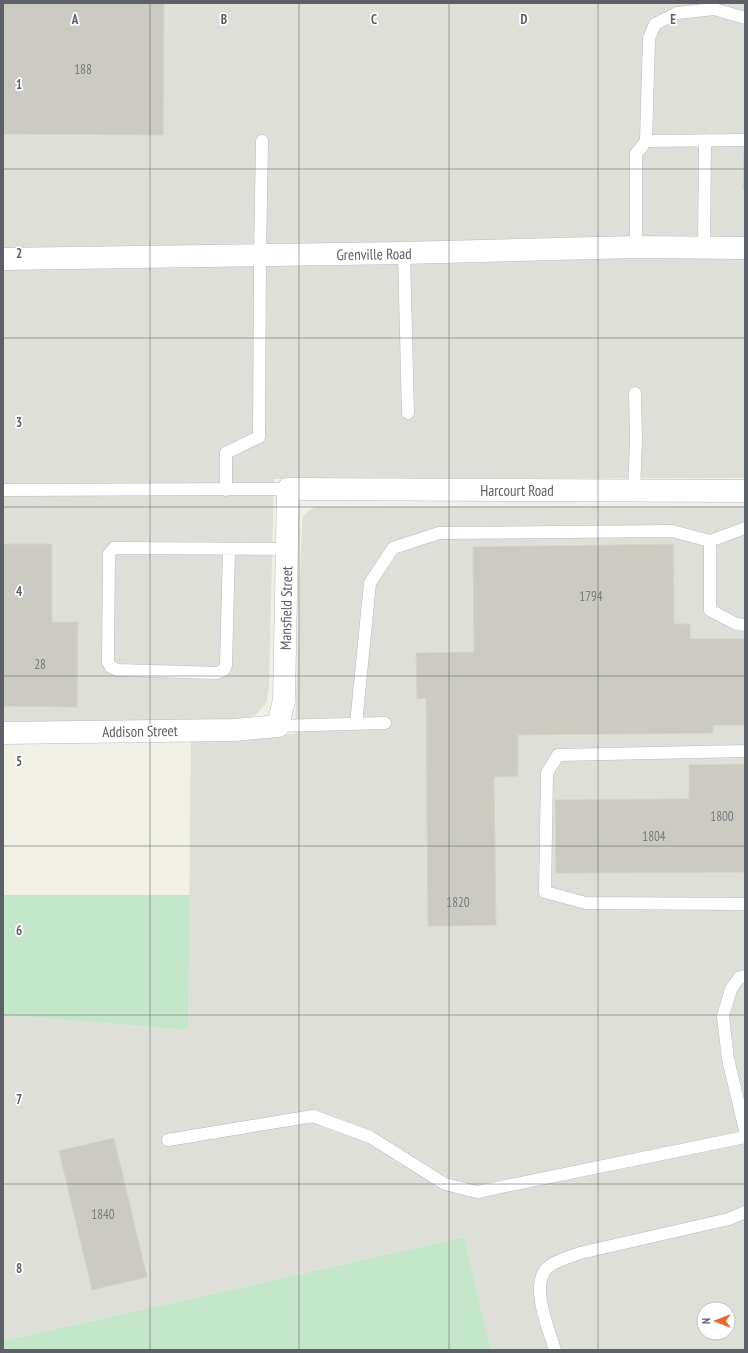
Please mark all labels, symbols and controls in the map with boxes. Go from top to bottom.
text: A [71,11,79,28]
text: B [221,11,227,28]
text: C [371,11,377,28]
text: D [521,11,528,28]
text: E [670,11,676,28]
house number: 188 [74,61,92,78]
text: 1 [16,76,22,93]
street label: Grenville Road [336,244,412,264]
text: 2 [16,245,22,262]
text: 3 [16,414,22,431]
street label: Harcourt Road [480,481,554,500]
street label: Mansfield Street [276,566,296,650]
text: 4 [16,583,23,600]
house number: 1794 [579,588,603,605]
house number: 28 [34,656,46,673]
street label: Addison Street [102,721,178,741]
text: 5 [16,753,22,770]
house number: 1800 [710,808,734,825]
house number: 1804 [642,828,666,845]
house number: 1820 [446,894,470,911]
text: 6 [16,922,22,939]
text: 7 [16,1091,22,1108]
house number: 1840 [91,1206,115,1223]
text: 8 [16,1260,22,1277]
north arrow [696,1301,736,1341]
text: N [699,1318,713,1324]

